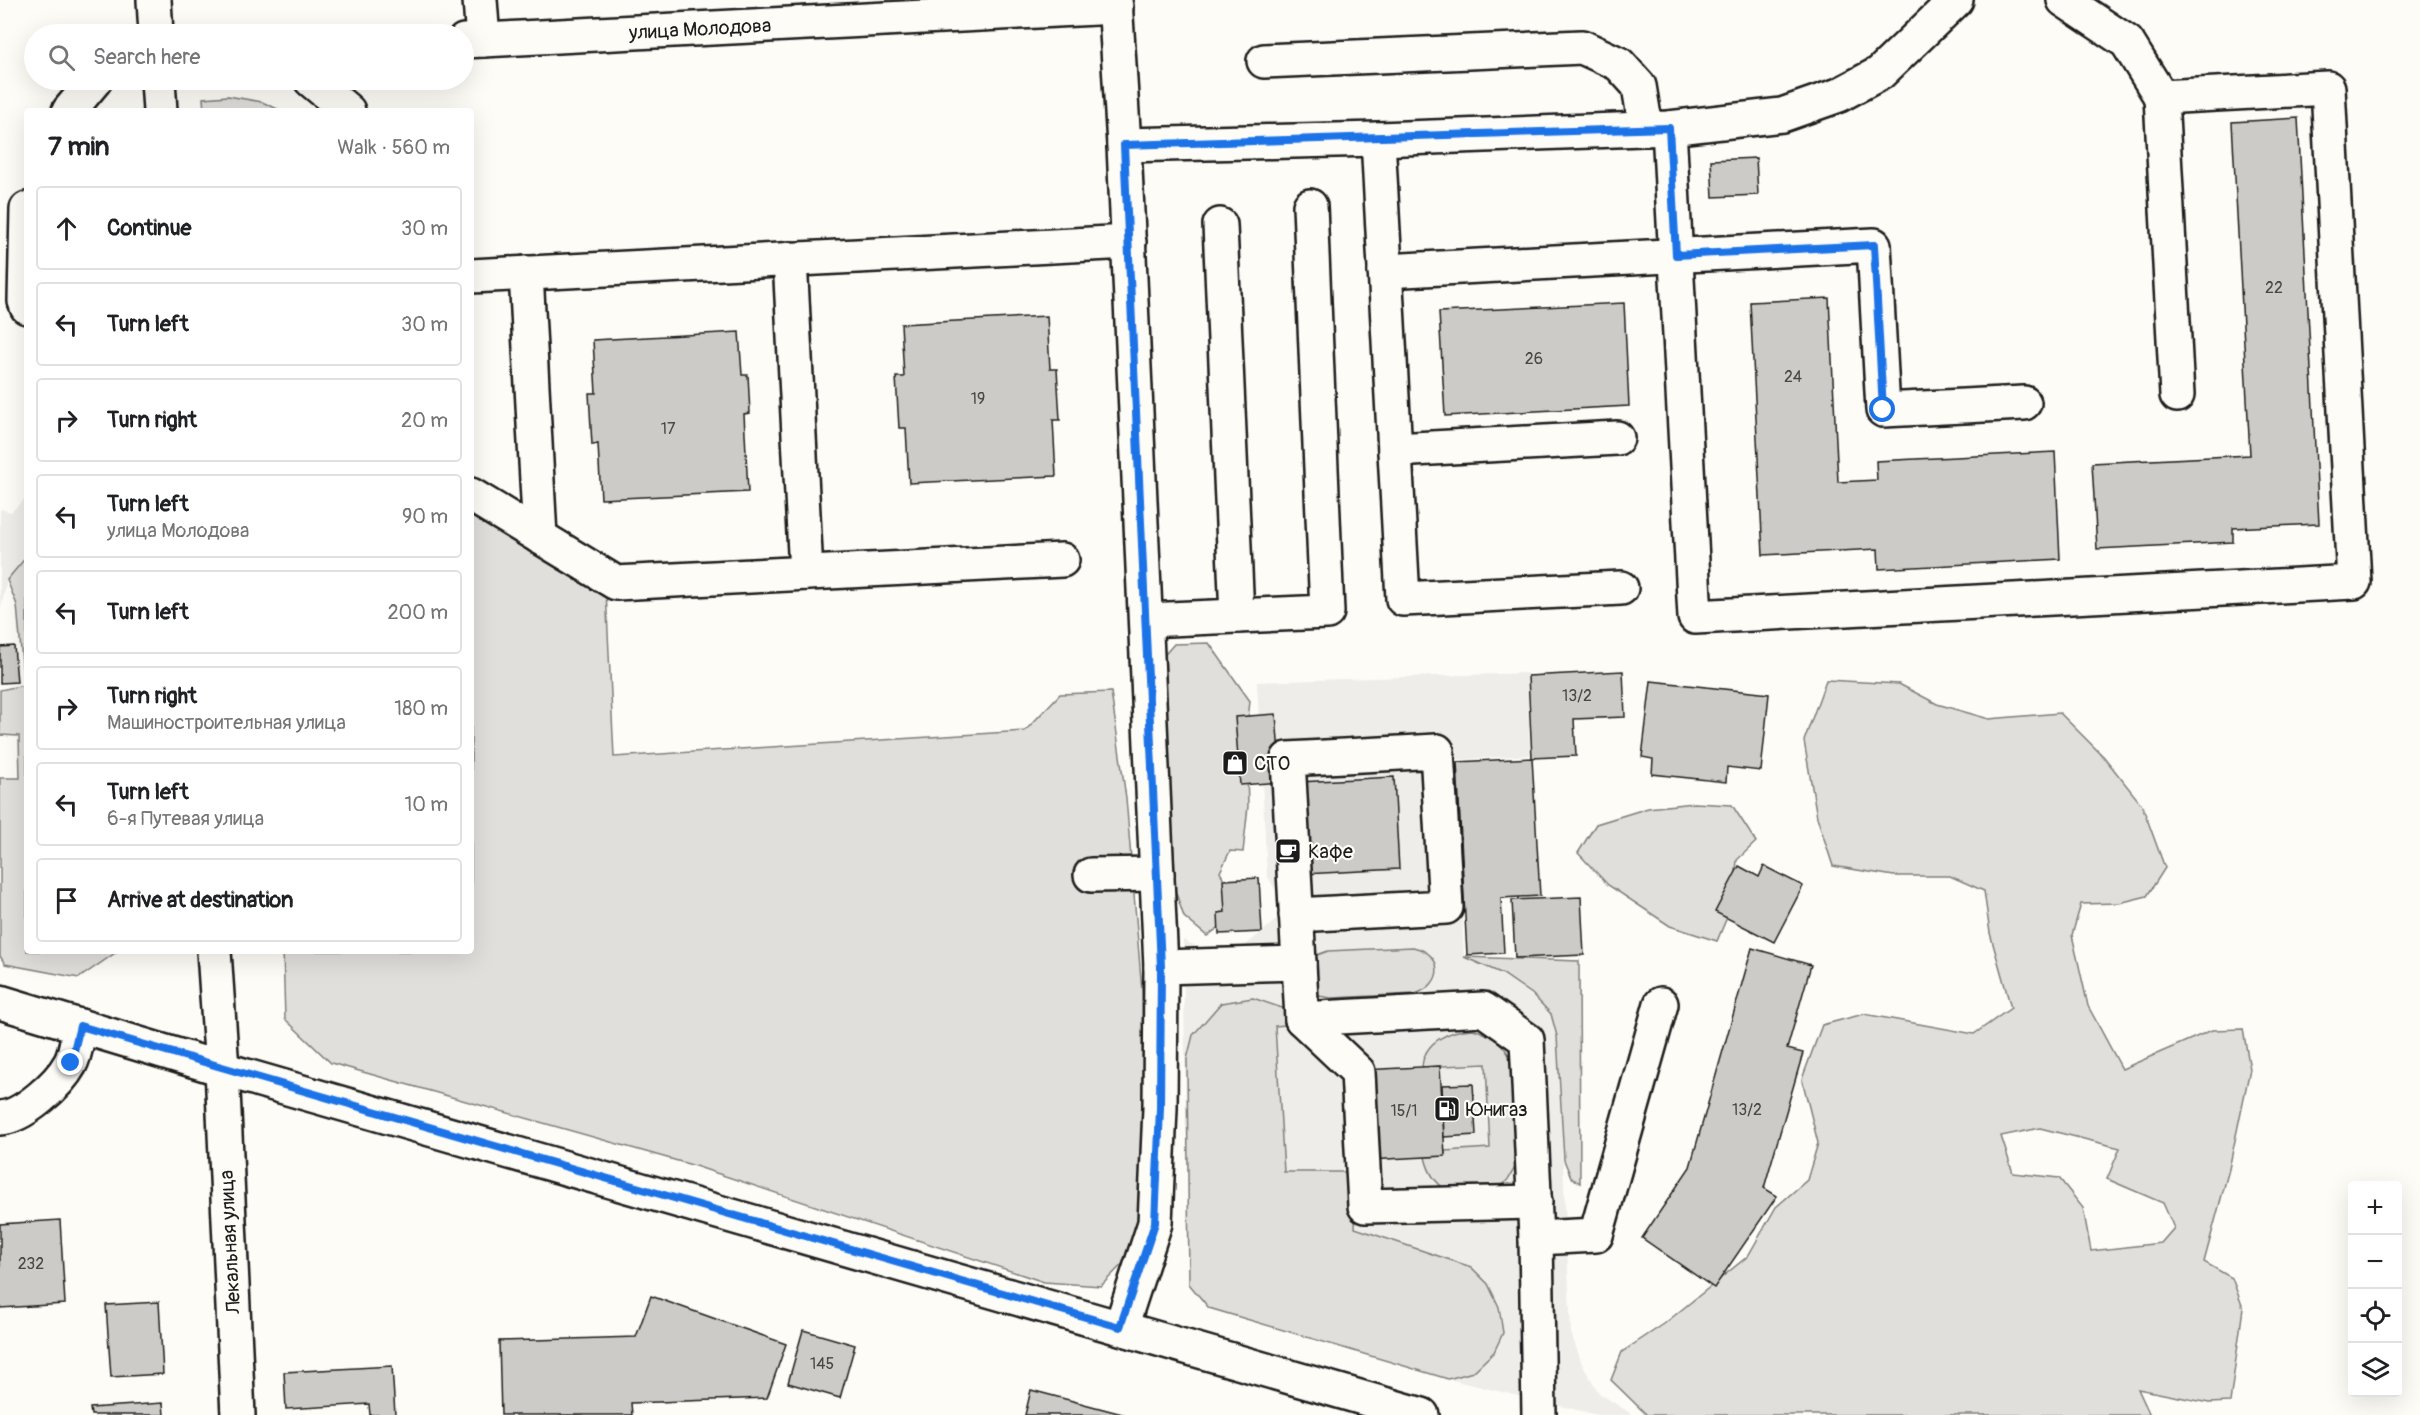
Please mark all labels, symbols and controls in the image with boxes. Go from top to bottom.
street label: улица Молодова [627,13,772,45]
search box [24,24,474,90]
icon: search [45,41,78,74]
text: Search here [93,43,200,71]
text: 7 min [48,131,110,163]
text: Walk · 560 m [337,135,450,160]
icon: ahead [50,212,83,245]
text: Continue [107,214,191,242]
text: 30 m [401,216,448,241]
house number: 22 [2265,278,2283,298]
icon: left [50,308,83,341]
text: Turn left [107,310,189,338]
text: 30 m [401,312,448,337]
house number: 26 [1525,349,1543,369]
house number: 24 [1784,367,1802,387]
house number: 19 [971,389,985,409]
route start [1869,396,1895,422]
icon: right [50,404,83,437]
text: Turn right [107,406,197,434]
text: 20 m [401,408,448,433]
house number: 17 [661,419,676,439]
text: Turn left [107,490,189,518]
icon: left [50,500,83,533]
text: 90 m [402,504,448,529]
text: улица Молодова [107,518,249,543]
icon: left [50,596,83,629]
text: Turn left [107,598,189,626]
text: 200 m [387,600,448,625]
text: Turn right [107,682,197,710]
house number: 13/2 [1562,686,1592,706]
icon: right [50,692,83,725]
text: 180 m [394,696,448,721]
text: Машиностроительная улица [107,710,346,735]
shop icon: СТО [1220,748,1250,778]
place label: СТО [1254,751,1290,776]
text: Turn left [107,778,189,806]
icon: left [50,788,83,821]
text: 10 m [404,792,448,817]
text: 6-я Путевая улица [107,806,264,831]
cafe icon: Кафе [1273,836,1303,866]
place label: Кафе [1308,839,1353,864]
icon: arrive [50,884,83,917]
text: Arrive at destination [107,886,293,914]
route end [57,1049,83,1075]
fuel station icon: Юнигаз [1432,1094,1462,1124]
place label: Юнигаз [1466,1097,1528,1122]
house number: 13/2 [1732,1100,1762,1120]
house number: 15/1 [1391,1101,1417,1121]
street label: Лекальная улица [214,1169,246,1316]
map controls [2348,1181,2402,1397]
button: + [2348,1181,2402,1235]
button: − [2348,1235,2402,1289]
house number: 232 [18,1254,44,1274]
button: locate [2348,1289,2402,1343]
button: layers [2348,1343,2402,1397]
house number: 145 [810,1354,834,1374]

